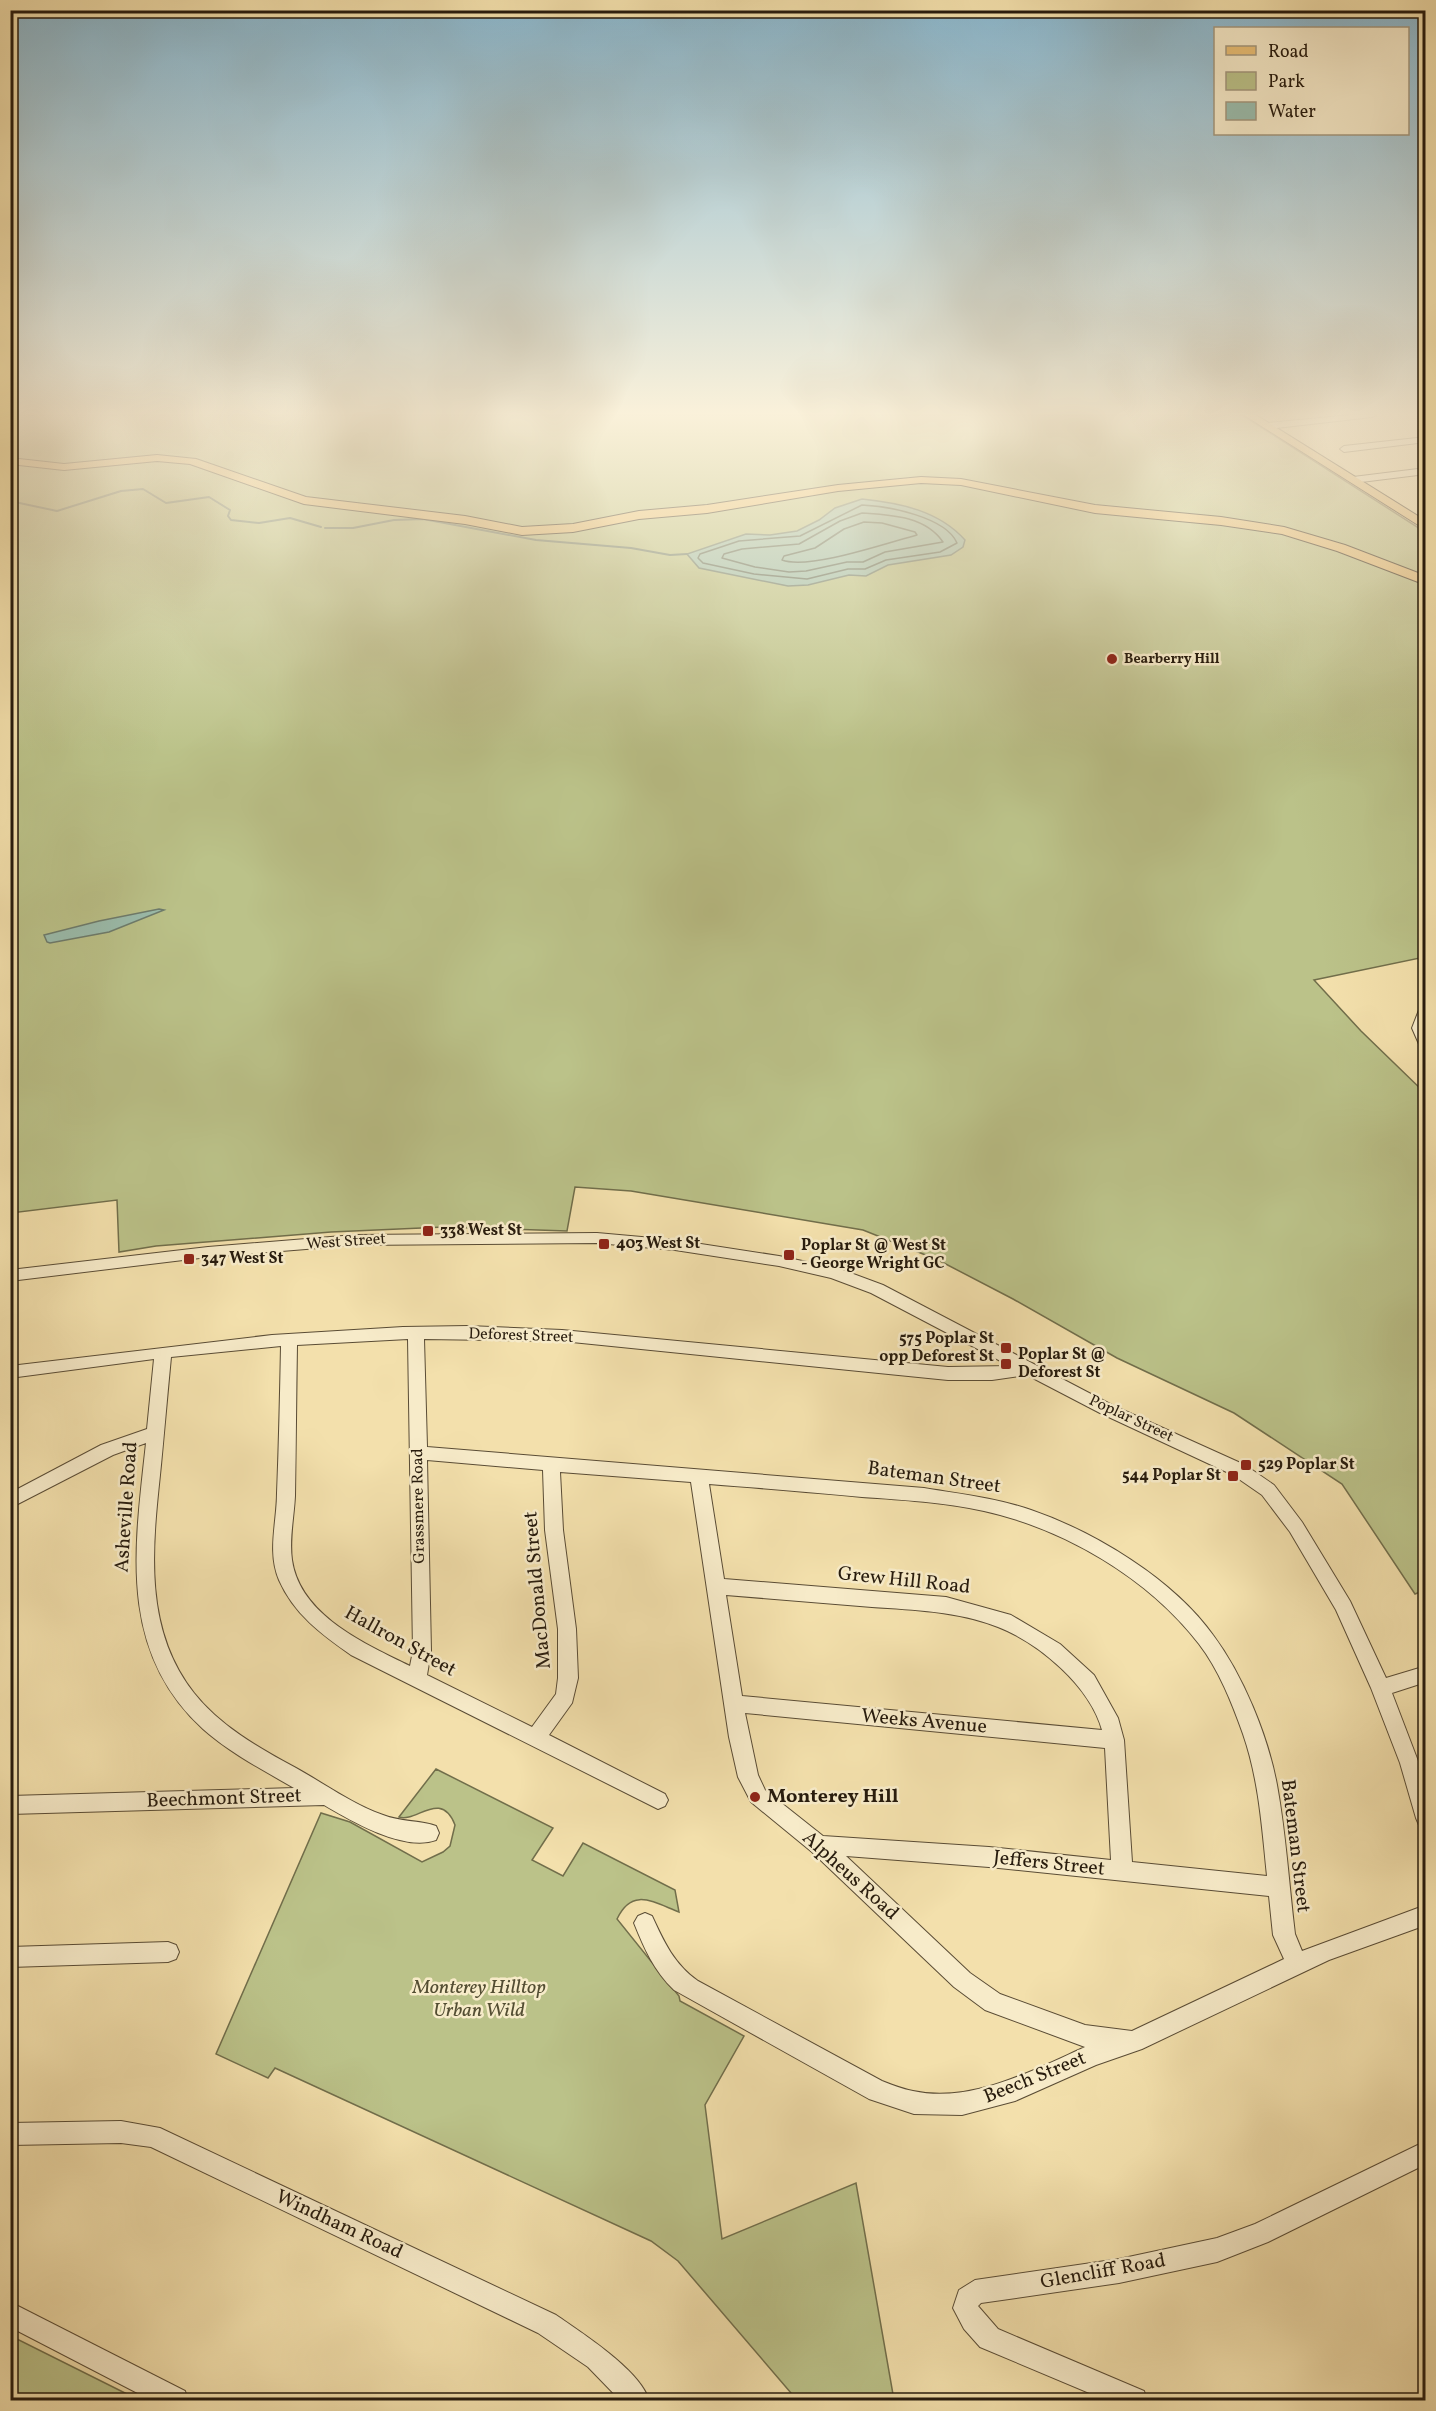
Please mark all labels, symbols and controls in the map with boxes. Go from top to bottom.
legend [1214,27,1409,135]
text: Road [1268,40,1309,65]
text: Park [1268,70,1305,95]
text: Water [1268,100,1316,125]
place label: Bearberry Hill [1124,650,1220,669]
marker: Bearberry Hill [1105,652,1119,666]
place label: 338 West St [440,1220,522,1242]
marker: 338 West St [421,1224,435,1238]
street label: West Street [305,1228,387,1256]
place label: 403 West St [616,1233,700,1255]
place label: Poplar St @ West St - George Wright GC [801,1235,946,1275]
marker: 403 West St [597,1237,611,1251]
place label: 347 West St [201,1248,283,1270]
marker: Poplar St @ West St - George Wright GC [782,1248,796,1262]
marker: 347 West St [182,1252,196,1266]
street label: Deforest Street [468,1323,574,1349]
place label: 575 Poplar St opp Deforest St [879,1328,994,1368]
marker: 575 Poplar St opp Deforest St [999,1341,1013,1355]
place label: Poplar St @ Deforest St [1018,1344,1106,1384]
marker: Poplar St @ Deforest St [999,1357,1013,1371]
street label: Poplar Street [1085,1390,1177,1448]
street label: Asheville Road [108,1441,146,1573]
street label: Grassmere Road [407,1448,431,1564]
place label: 529 Poplar St [1258,1454,1355,1476]
street label: Bateman Street [865,1455,1003,1501]
marker: 529 Poplar St [1239,1458,1253,1472]
place label: 544 Poplar St [1122,1465,1221,1487]
marker: 544 Poplar St [1226,1469,1240,1483]
street label: MacDonald Street [517,1510,559,1670]
street label: Grew Hill Road [836,1560,972,1602]
street label: Hallron Street [339,1600,461,1684]
street label: Weeks Avenue [860,1703,988,1741]
street label: Bateman Street [1273,1778,1317,1914]
street label: Beechmont Street [146,1782,302,1816]
place label: Monterey Hill [767,1783,899,1811]
marker: Monterey Hill [748,1790,762,1804]
street label: Alpheus Road [795,1825,905,1927]
street label: Jeffers Street [992,1844,1106,1884]
park label: Monterey Hilltop Urban Wild [411,1974,546,2025]
street label: Beech Street [980,2045,1090,2111]
street label: Windham Road [271,2183,407,2267]
street label: Glencliff Road [1038,2247,1168,2297]

